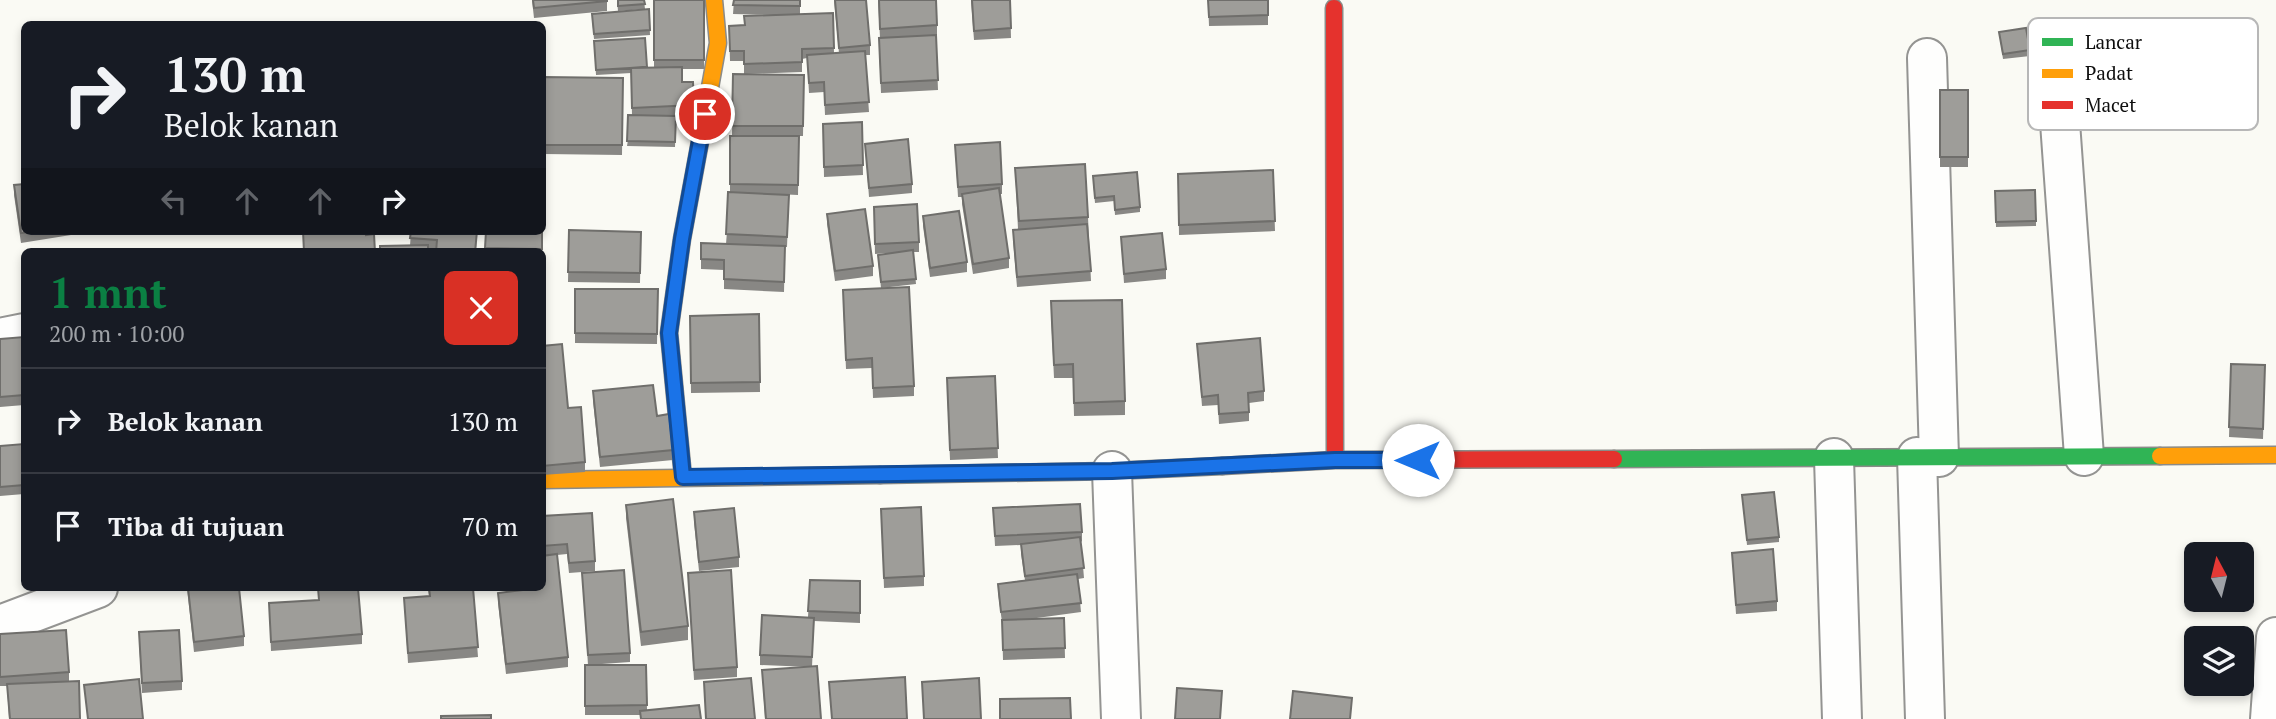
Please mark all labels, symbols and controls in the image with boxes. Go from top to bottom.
legend [2028,18,2258,130]
text: Lancar [2085,29,2143,54]
text: 130 m [164,41,306,106]
icon: right [49,49,140,140]
text: Padat [2085,60,2133,85]
pin [675,84,735,144]
text: Macet [2085,92,2136,117]
icon: arrive [686,95,724,133]
text: Belok kanan [164,104,338,146]
icon: left [155,182,193,220]
icon: ahead [228,182,266,220]
icon: ahead [301,182,339,220]
icon: right [374,182,412,220]
text: 1 mnt [49,264,167,320]
button: close [444,271,518,345]
text: 200 m · 10:00 [49,318,184,349]
icon: right [49,402,87,440]
text: Belok kanan [108,404,263,438]
text: 130 m [448,404,518,438]
position arrow [1381,423,1455,497]
icon: arrive [49,507,87,545]
text: Tiba di tujuan [108,509,284,543]
text: 70 m [462,509,518,543]
north arrow [2184,542,2254,612]
map controls [2184,542,2254,696]
button: layers [2184,626,2254,696]

